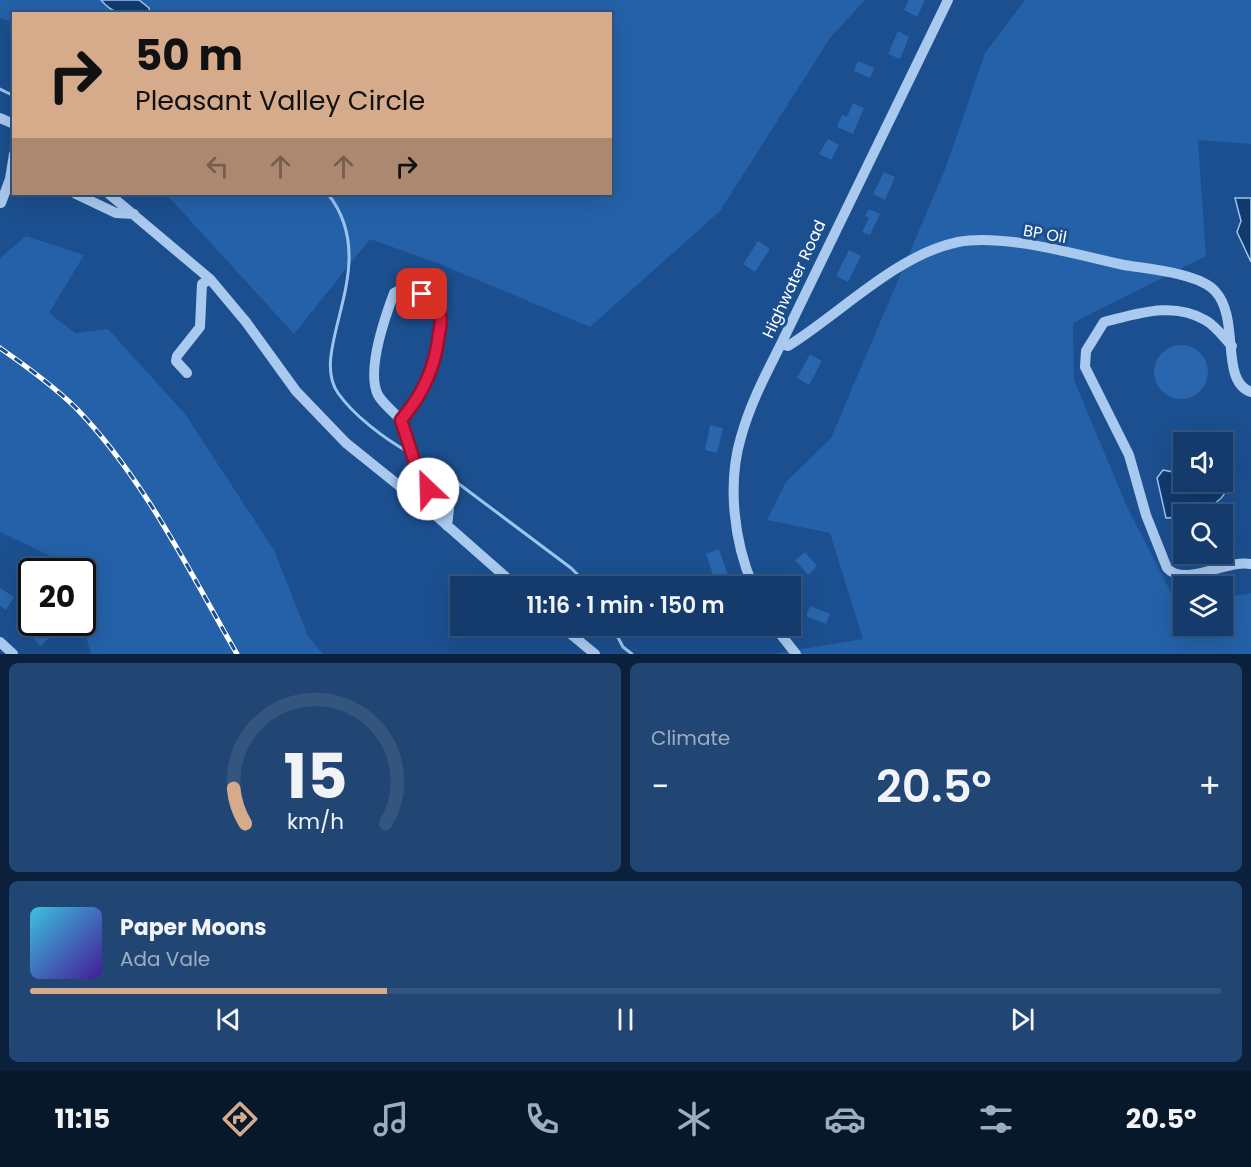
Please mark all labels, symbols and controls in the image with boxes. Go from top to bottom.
text: 50 m [135,26,243,85]
icon: right [36,36,114,114]
text: Pleasant Valley Circle [135,82,425,119]
icon: left [201,150,234,183]
icon: ahead [264,150,297,183]
icon: ahead [327,150,360,183]
icon: right [390,150,423,183]
street label: Highwater Road [757,216,831,342]
street label: BP Oil [1021,219,1069,249]
pin [396,268,447,319]
icon: arrive [405,277,438,310]
map controls [1173,432,1233,636]
button: sound [1173,432,1233,492]
position arrow [396,457,460,521]
button: search [1173,504,1233,564]
speed limit sign: 20 [18,558,96,636]
button: layers [1173,576,1233,636]
text: 11:16 · 1 min · 150 m [526,590,725,621]
text: Climate [651,724,730,752]
text: 15 [283,732,347,820]
text: 20.5° [876,755,992,818]
text: − [651,763,669,810]
text: + [1198,763,1221,810]
text: km/h [286,807,344,838]
text: Paper Moons [120,912,267,943]
text: Ada Vale [120,945,210,973]
icon: previous [212,1003,245,1036]
icon: pause [609,1003,642,1036]
icon: next [1006,1003,1039,1036]
icon: directions [219,1098,261,1140]
icon: music [370,1098,412,1140]
icon: phone [521,1098,563,1140]
icon: climate [673,1098,715,1140]
icon: car [824,1098,866,1140]
icon: filters [975,1098,1017,1140]
text: 11:15 [55,1100,110,1137]
text: 20.5° [1126,1100,1196,1137]

